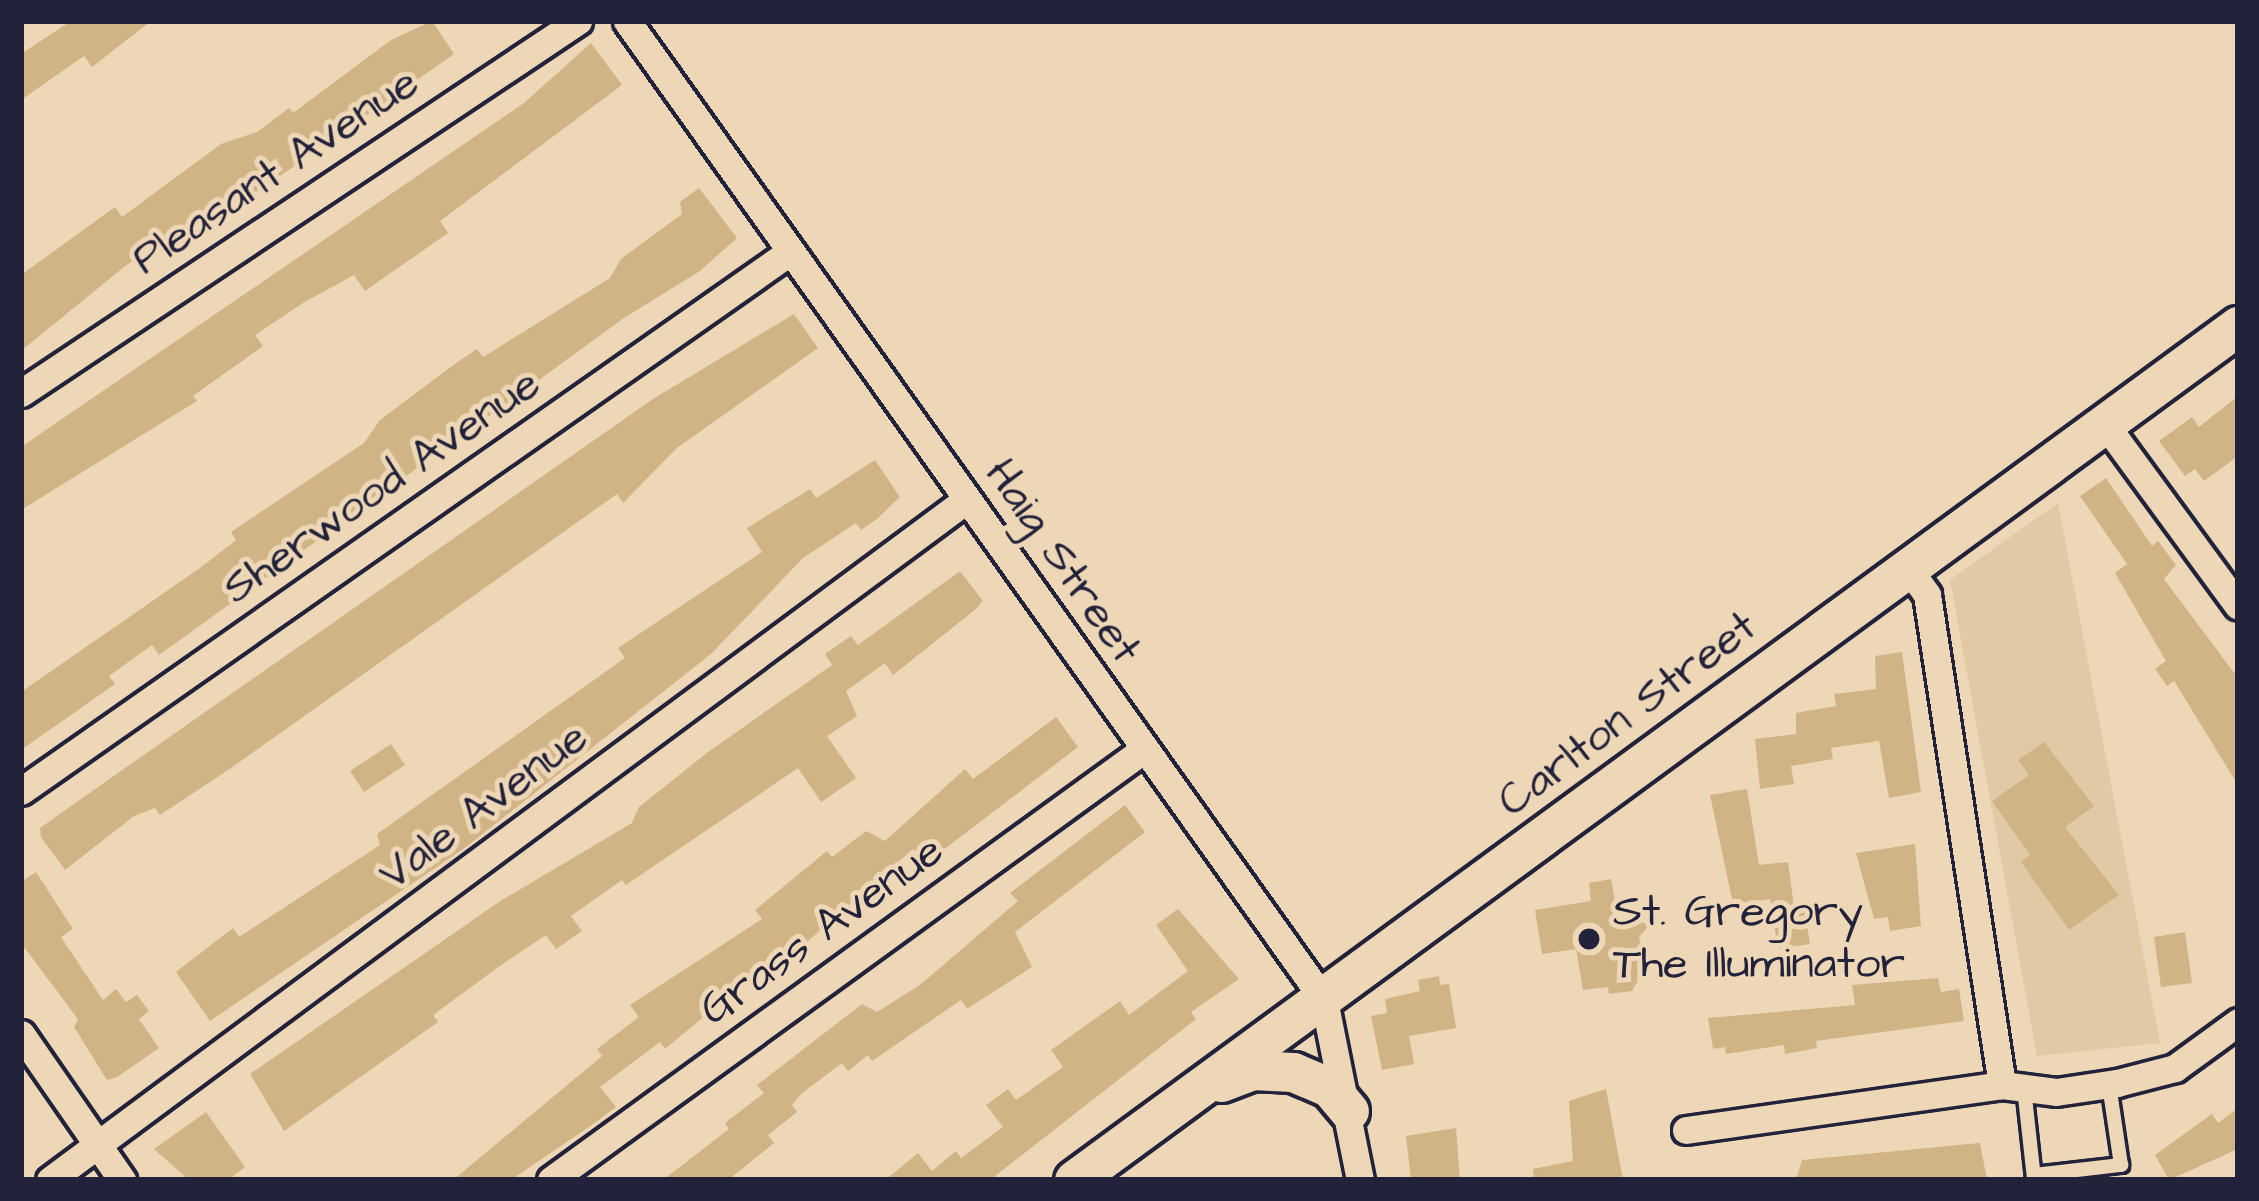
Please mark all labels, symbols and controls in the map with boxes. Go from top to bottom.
street label: Pleasant Avenue [123,56,429,288]
street label: Sherwood Avenue [213,357,551,617]
street label: Haig Street [972,449,1152,675]
street label: Carlton Street [1488,600,1768,830]
street label: Vale Avenue [369,711,599,903]
street label: Grass Avenue [690,824,954,1038]
place label: St. Gregory The Illuminator [1613,886,1905,992]
marker: St. Gregory The Illuminator [1576,926,1602,952]

